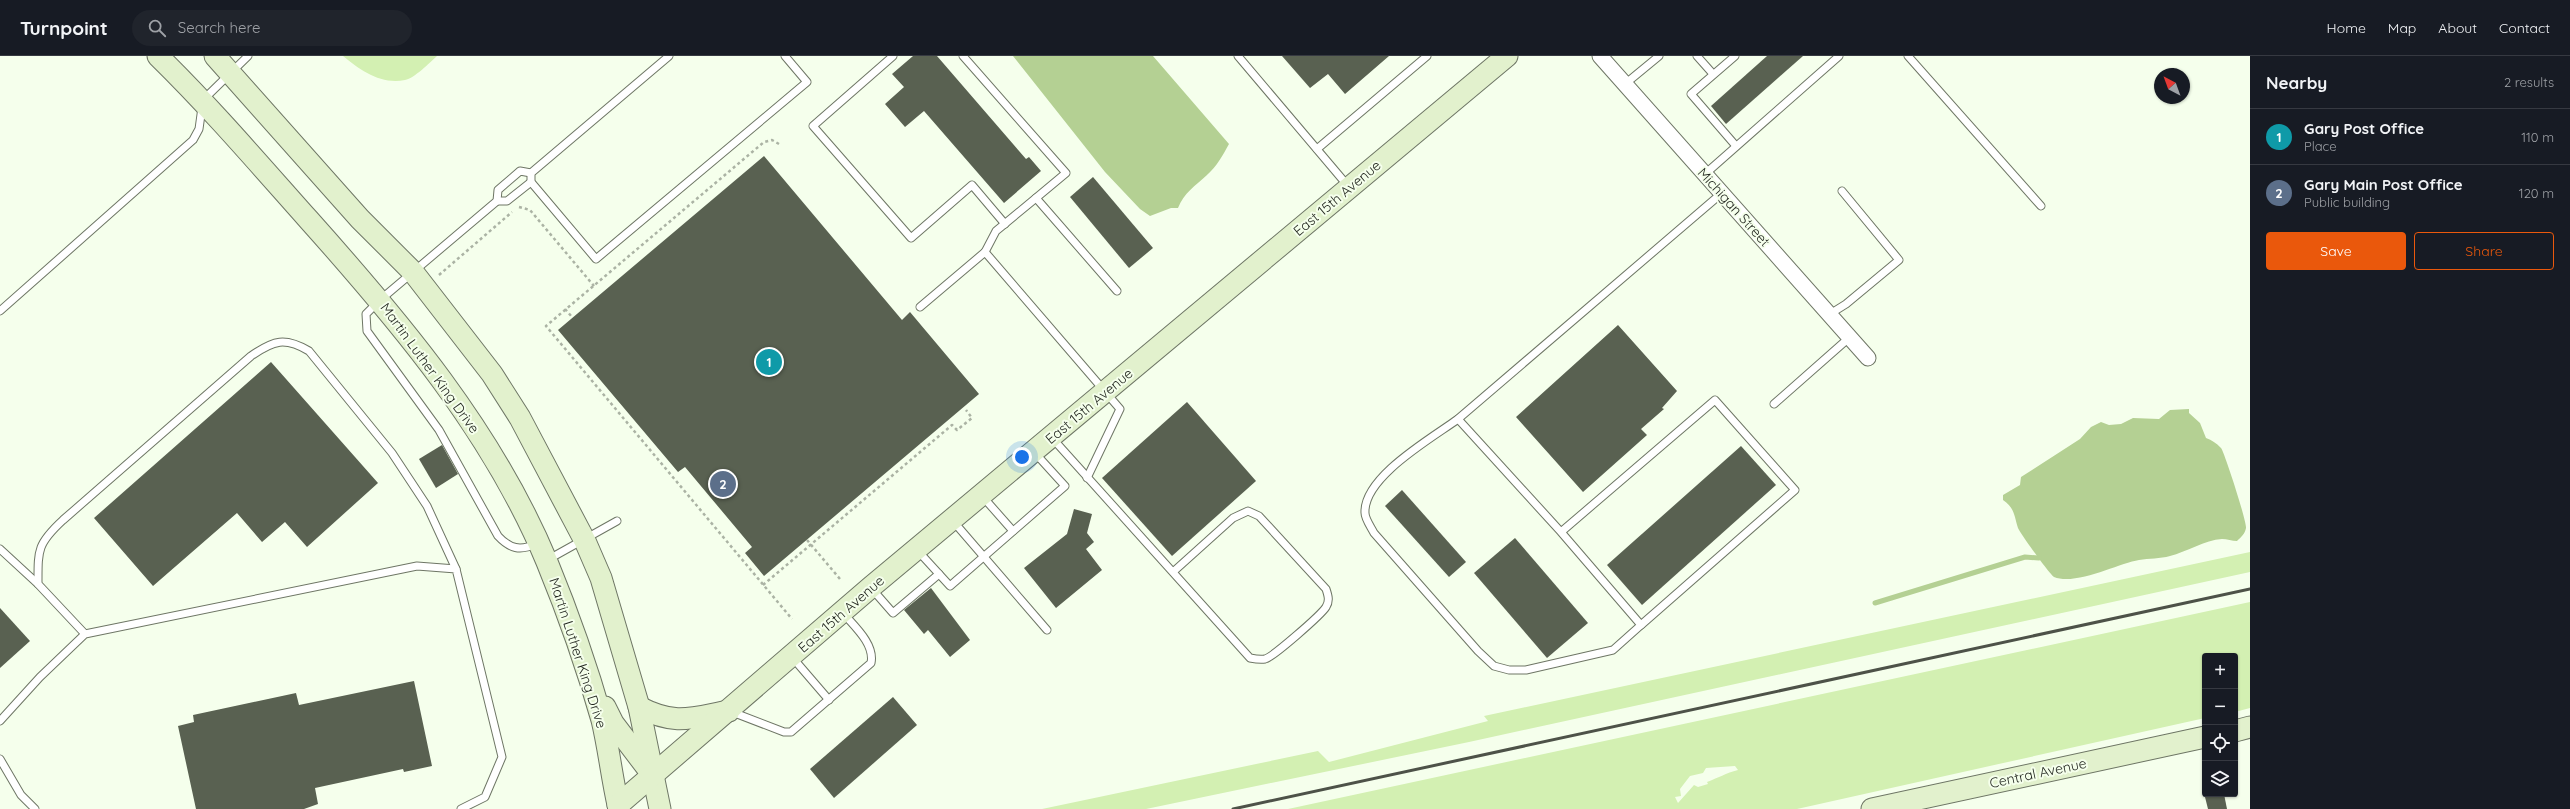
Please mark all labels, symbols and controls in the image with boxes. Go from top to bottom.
search box [132,10,412,46]
text: Turnpoint [20,16,108,40]
icon: search [146,17,168,39]
text: Search here [178,18,261,37]
text: Home [2327,19,2366,37]
text: Map [2388,19,2416,37]
text: About [2438,19,2477,37]
text: Contact [2499,19,2550,37]
north arrow [2154,68,2190,104]
text: Nearby [2266,72,2327,93]
text: 2 results [2504,74,2554,90]
text: Gary Post Office [2304,119,2424,138]
text: 1 [2276,129,2282,145]
text: 110 m [2521,129,2554,145]
text: Place [2304,138,2337,154]
street label: East 15th Avenue [1290,156,1385,240]
street label: Michigan Street [1694,164,1774,250]
text: Gary Main Post Office [2304,175,2462,194]
text: 2 [2275,185,2283,201]
text: 120 m [2519,185,2554,201]
text: Public building [2304,194,2390,210]
button: Save [2266,232,2406,270]
button: Share [2414,232,2554,270]
street label: Martin Luther King Drive [377,299,484,437]
pin: 1 [756,347,782,377]
street label: East 15th Avenue [1042,364,1137,448]
your location [1012,447,1032,467]
pin: 2 [710,469,736,499]
street label: East 15th Avenue [794,571,888,656]
street label: Martin Luther King Drive [545,575,611,731]
map controls [2202,653,2238,797]
button: + [2202,653,2238,689]
button: − [2202,689,2238,725]
button: locate [2202,725,2238,761]
street label: Central Avenue [1988,754,2088,792]
button: layers [2202,761,2238,797]

